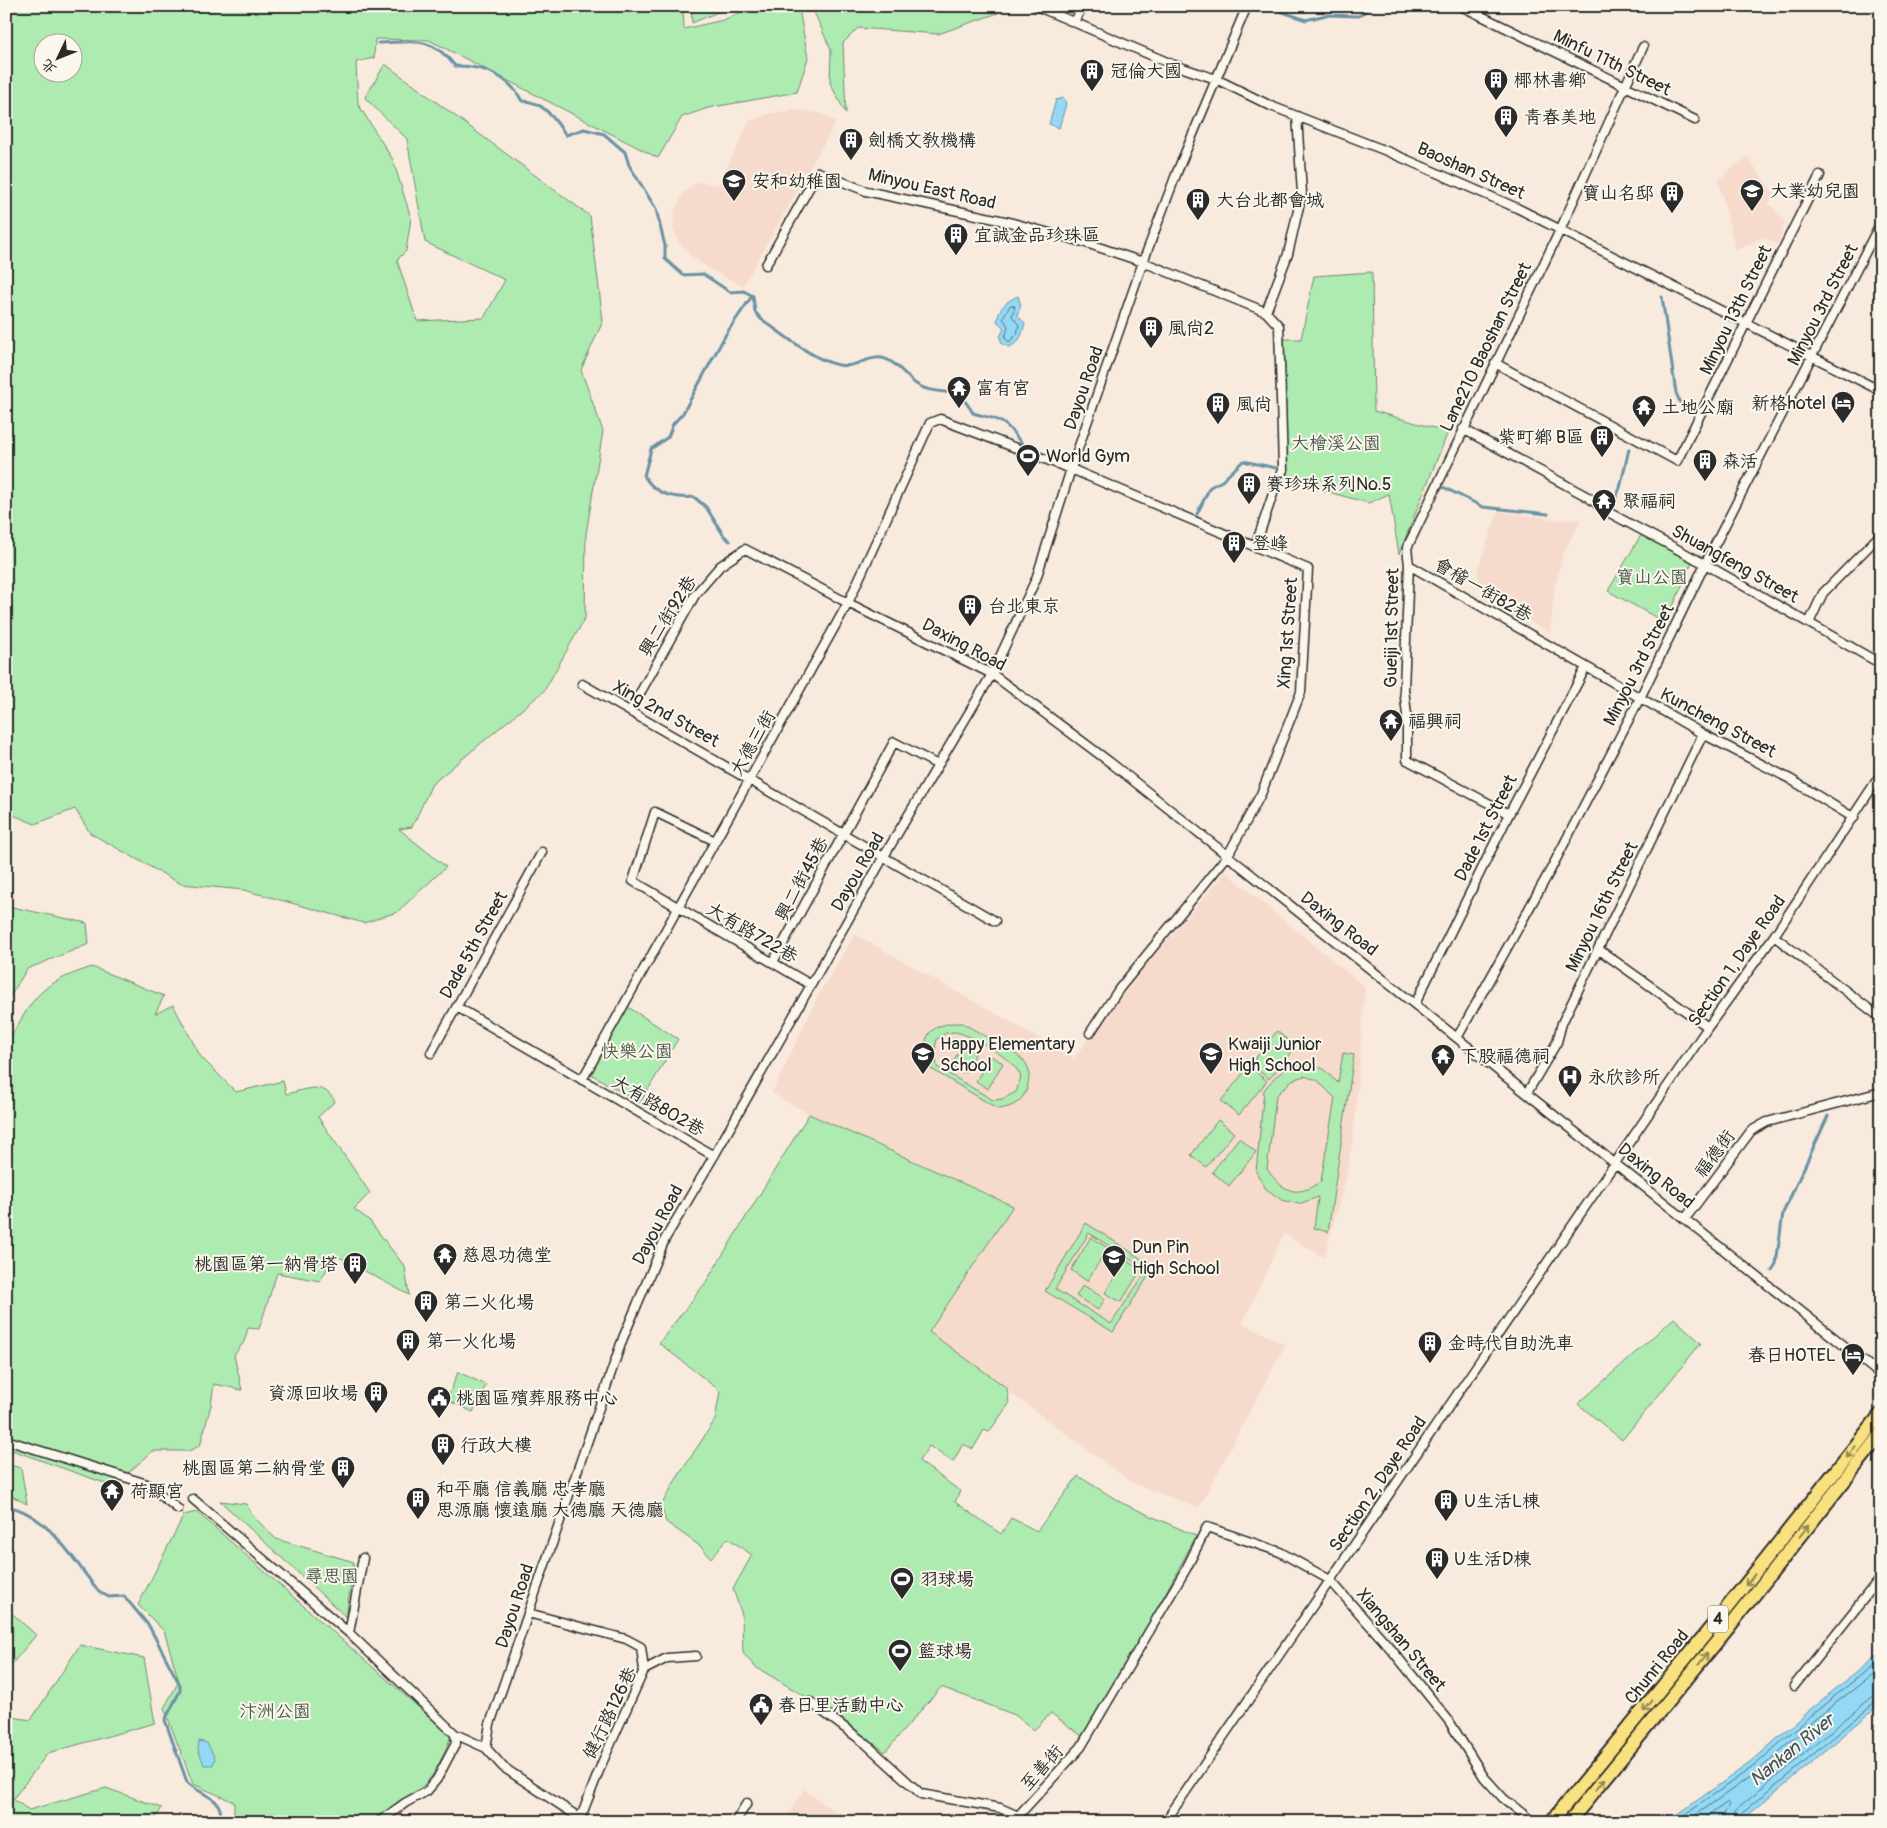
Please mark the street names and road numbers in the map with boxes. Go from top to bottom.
street label: Minfu 11th Street [1549,25,1675,102]
street label: Baoshan Street [1414,137,1529,205]
street label: Minyou East Road [866,163,998,215]
street label: Minyou 3rd Street [1782,240,1864,370]
street label: Minyou 13th Street [1695,241,1778,379]
street label: Lane210 Baoshan Street [1435,258,1537,436]
street label: Dayou Road [1059,343,1109,433]
street label: Shuangfeng Street [1667,520,1803,609]
street label: 會稽一街82巷 [1430,553,1536,627]
street label: Gueiji 1st Street [1379,567,1405,688]
street label: 興二街92巷 [634,571,702,661]
street label: Xing 1st Street [1273,576,1303,689]
street label: Minyou 3rd Street [1598,600,1680,730]
street label: Daxing Road [918,613,1010,677]
street label: Xing 2nd Street [609,675,724,753]
street label: Kuncheng Street [1656,683,1781,764]
street label: 大德三街 [725,706,781,780]
street label: Dade 1st Street [1449,770,1523,885]
street label: Dayou Road [826,828,890,916]
street label: 興二街45巷 [770,833,834,925]
street label: Minyou 16th Street [1561,837,1644,976]
street label: Dade 5th Street [435,886,513,1003]
street label: Daxing Road [1296,887,1382,961]
street label: Section 1, Daye Road [1683,891,1791,1031]
street label: 大有路722巷 [702,898,802,968]
street label: 大有路802巷 [607,1070,709,1142]
street label: 福德街 [1690,1126,1740,1182]
street label: Daxing Road [1613,1138,1699,1214]
street label: Dayou Road [627,1181,689,1269]
street label: Section 2, Daye Road [1324,1412,1432,1556]
street label: Dayou Road [491,1561,539,1651]
street label: Xiangshan Street [1351,1584,1451,1697]
road number: 4 [1708,1606,1728,1632]
street label: Chunri Road [1620,1625,1694,1709]
street label: 健行路126巷 [578,1663,642,1763]
street label: 至善街 [1015,1740,1069,1796]

